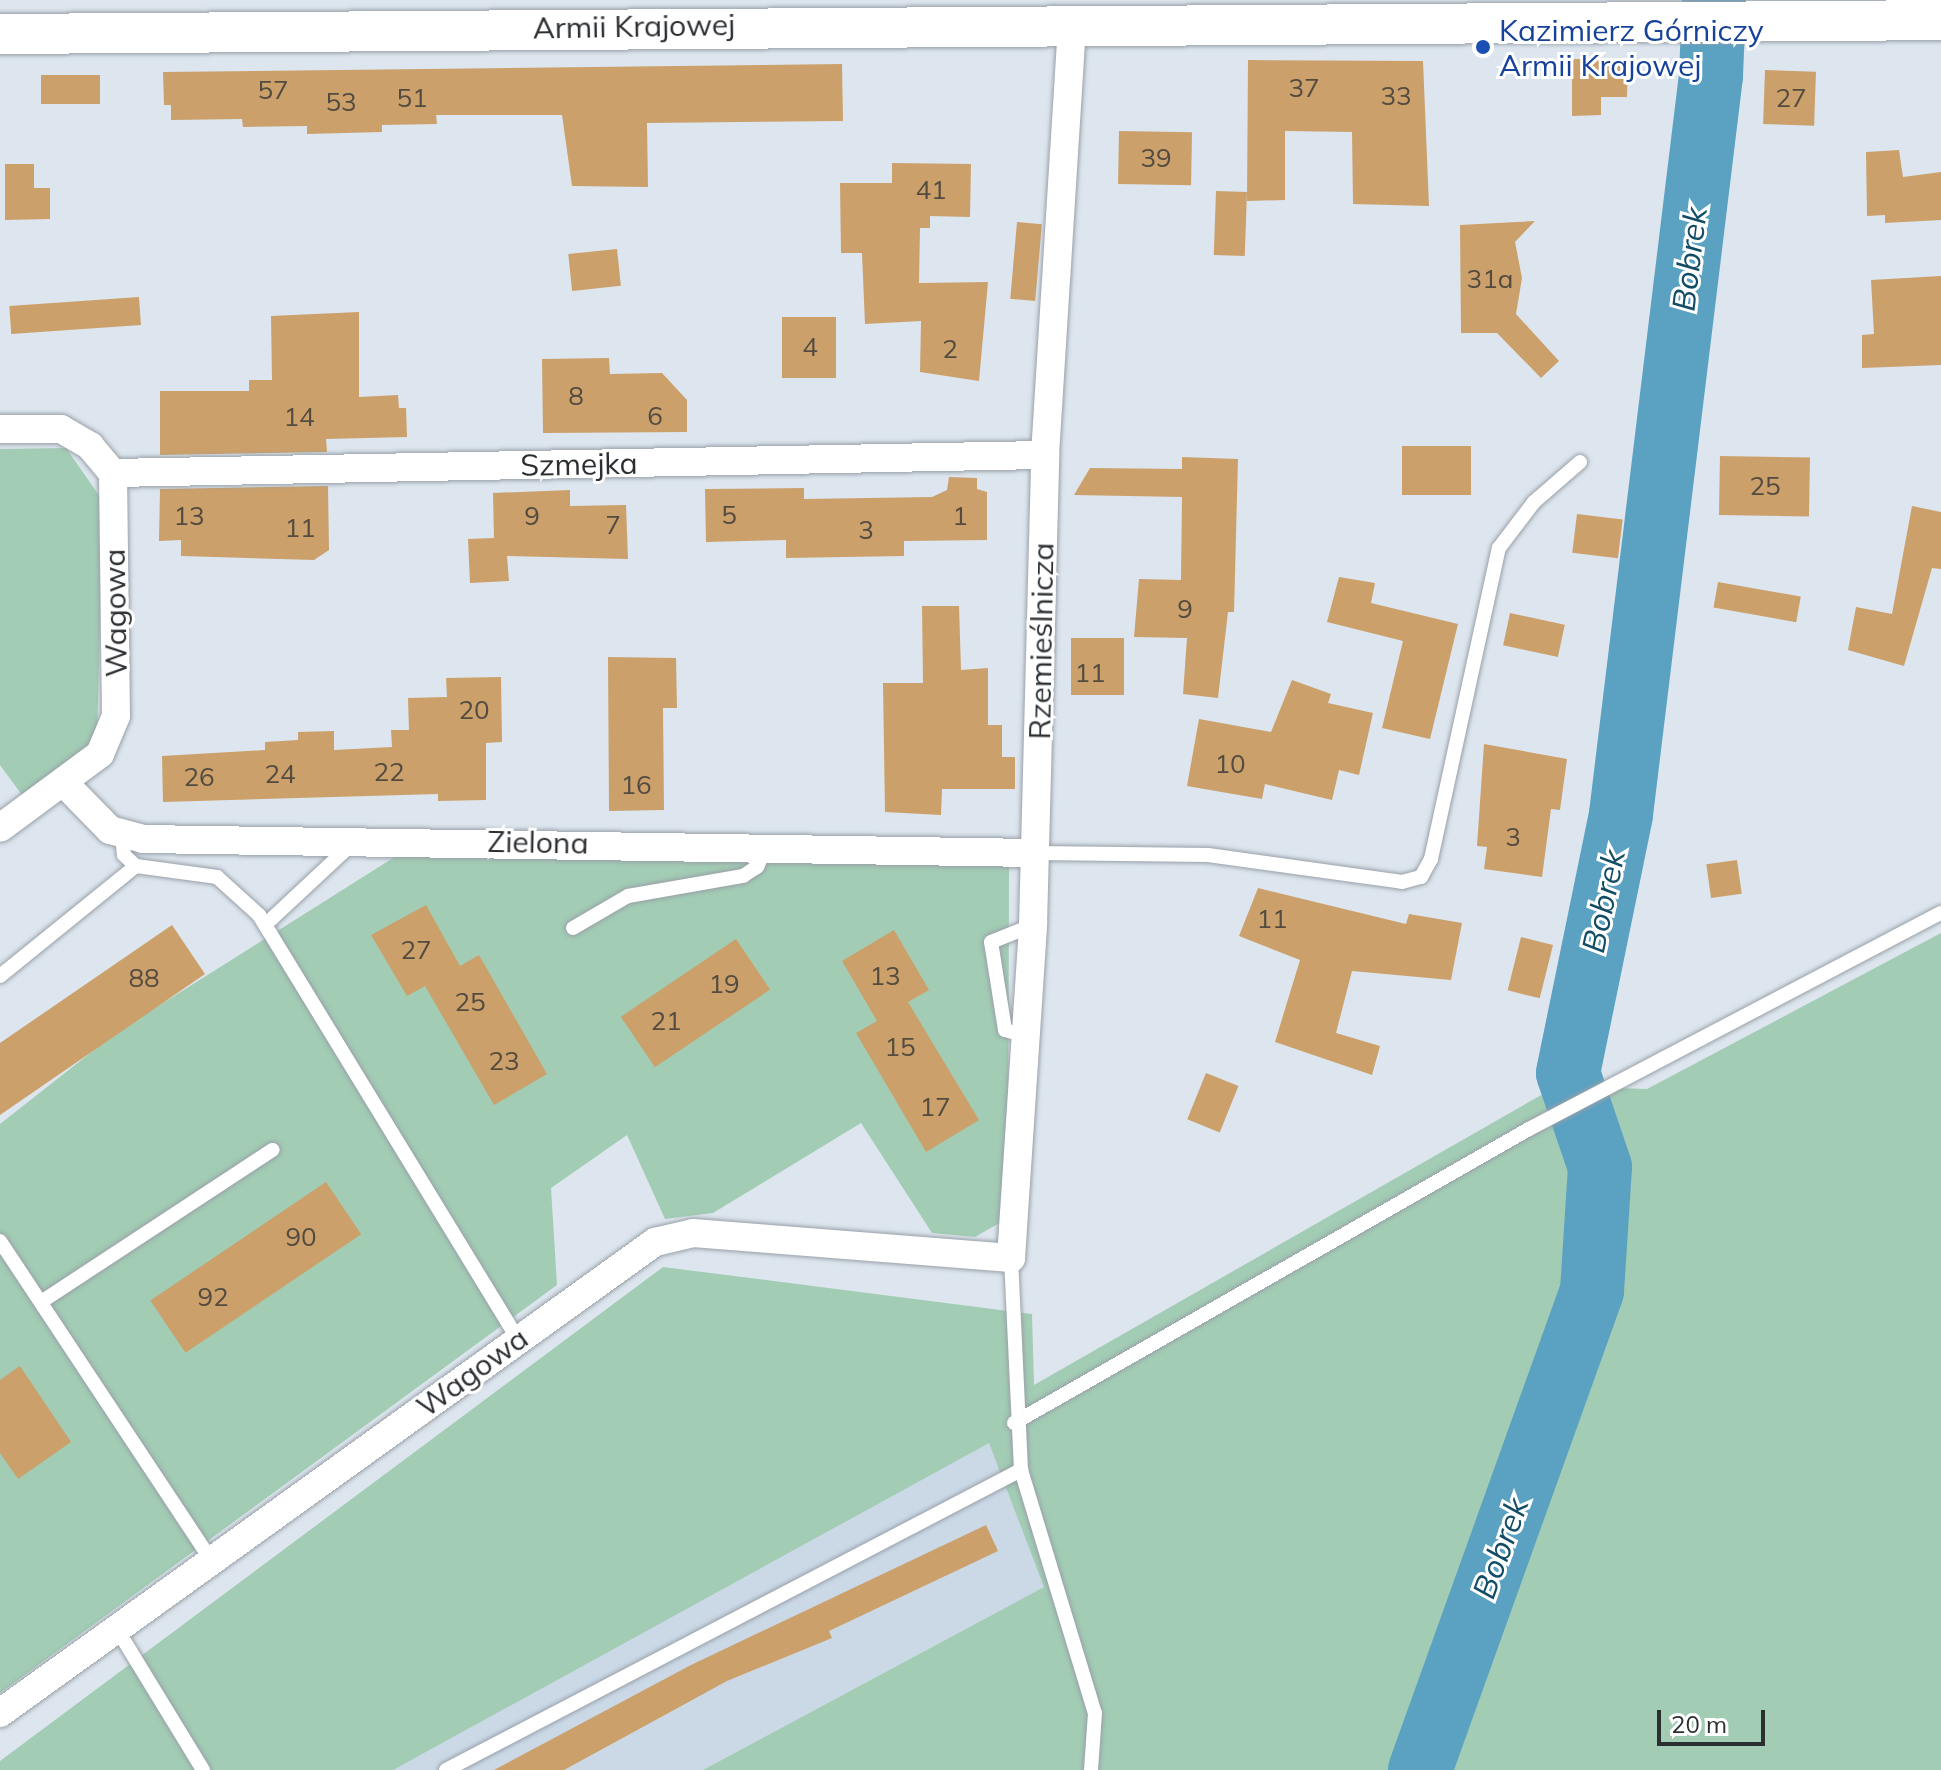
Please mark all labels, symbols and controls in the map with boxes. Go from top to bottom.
street label: Armii Krajowej [532,6,736,46]
place label: Kazimierz Górniczy Armii Krajowej [1499,12,1764,82]
marker: Kazimierz Górniczy Armii Krajowej [1474,38,1492,56]
house number: 37 [1288,72,1320,104]
house number: 57 [257,74,289,106]
house number: 33 [1380,80,1412,112]
house number: 51 [396,82,428,114]
house number: 27 [1775,82,1807,114]
house number: 53 [325,86,357,118]
house number: 39 [1140,142,1172,174]
house number: 41 [915,174,947,206]
water label: Bobrek [1664,205,1714,313]
house number: 31a [1467,263,1513,295]
house number: 4 [802,331,818,363]
house number: 2 [942,333,958,365]
house number: 8 [568,380,584,412]
house number: 6 [647,400,663,432]
house number: 14 [283,401,315,433]
street label: Szmejka [520,445,638,483]
house number: 25 [1749,470,1781,502]
house number: 5 [721,499,737,531]
house number: 13 [173,500,205,532]
house number: 9 [524,500,540,532]
house number: 1 [952,500,968,532]
house number: 7 [605,509,621,541]
house number: 11 [284,512,316,544]
house number: 3 [858,514,874,546]
street label: Rzemieślnicza [1021,542,1061,740]
street label: Wagowa [96,548,134,678]
house number: 9 [1177,593,1193,625]
house number: 11 [1074,657,1106,689]
house number: 20 [458,694,490,726]
house number: 10 [1214,748,1246,780]
house number: 22 [373,756,405,788]
house number: 24 [264,758,296,790]
house number: 26 [183,761,215,793]
house number: 16 [620,769,652,801]
house number: 3 [1505,821,1521,853]
street label: Zielona [487,823,589,861]
water label: Bobrek [1573,846,1633,956]
house number: 11 [1256,903,1288,935]
house number: 27 [400,934,432,966]
house number: 13 [869,960,901,992]
house number: 88 [128,962,160,994]
house number: 19 [708,968,740,1000]
house number: 25 [454,986,486,1018]
house number: 21 [650,1005,682,1037]
house number: 15 [884,1031,916,1063]
house number: 23 [488,1045,520,1077]
house number: 17 [919,1091,951,1123]
house number: 90 [285,1221,317,1253]
house number: 92 [197,1281,229,1313]
street label: Wagowa [409,1320,535,1424]
water label: Bobrek [1464,1492,1536,1604]
scale bar [1661,1694,1769,1744]
text: 20 m [1671,1709,1727,1739]

